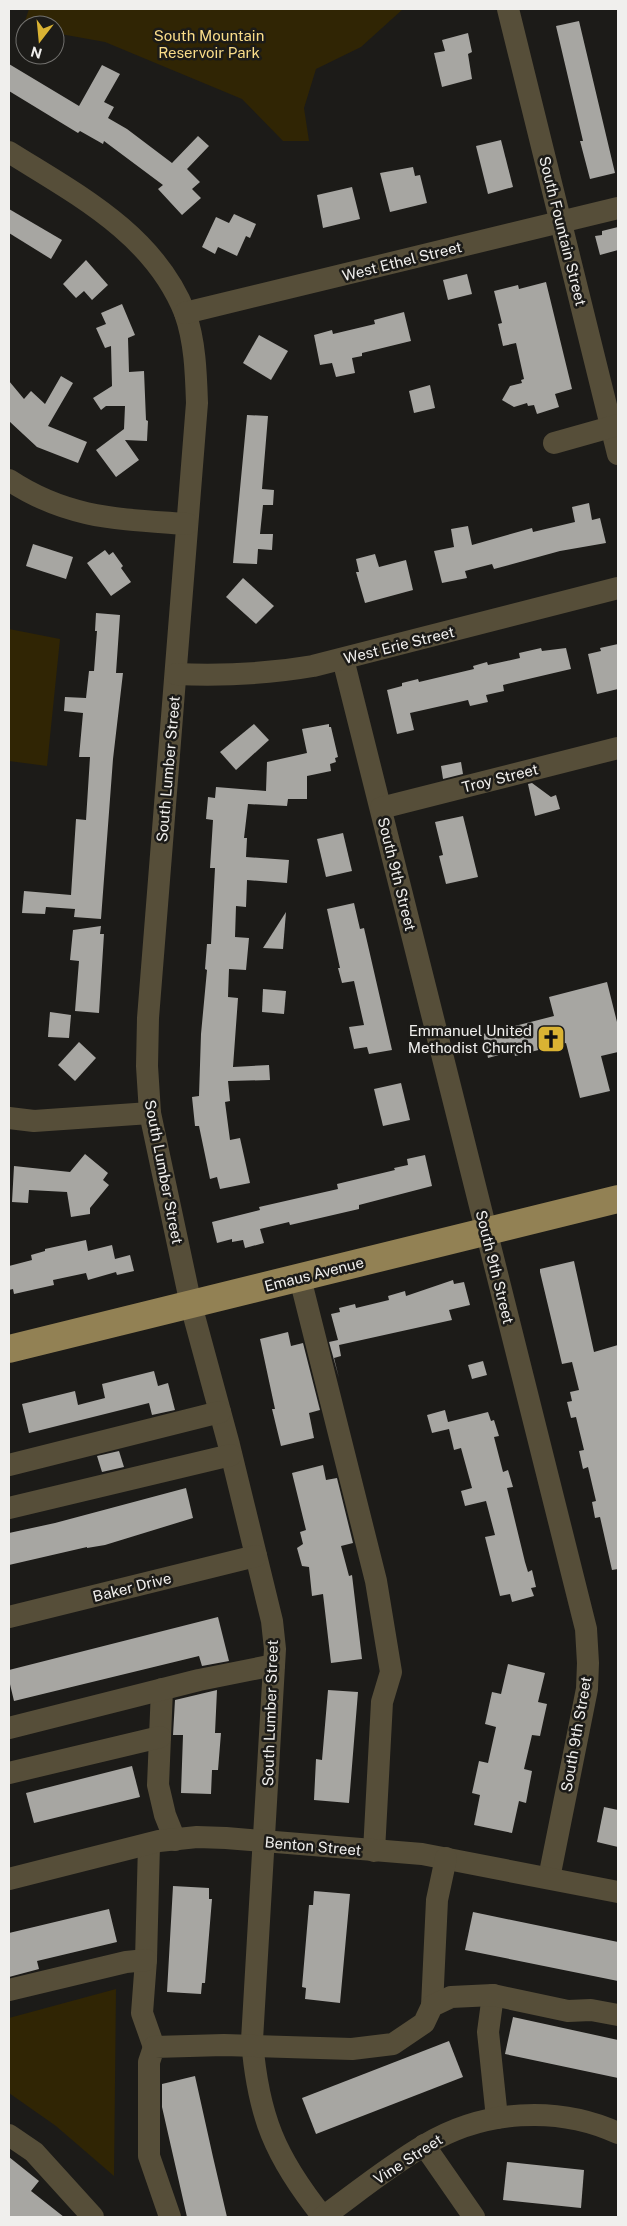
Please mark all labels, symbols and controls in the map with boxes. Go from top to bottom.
north arrow [15,15,65,65]
park label: South Mountain Reservoir Park [154,27,264,61]
text: N [29,43,44,62]
street label: South Fountain Street [536,154,590,308]
street label: West Ethel Street [340,238,464,284]
street label: West Erie Street [342,623,456,667]
street label: South Lumber Street [153,695,183,843]
street label: Troy Street [460,760,540,796]
street label: South 9th Street [375,815,419,933]
place label: Emmanuel United Methodist Church [408,1022,532,1056]
church icon: Emmanuel United Methodist Church [536,1024,566,1054]
street label: South Lumber Street [142,1098,186,1246]
street label: South 9th Street [473,1208,517,1326]
street label: Emaus Avenue [263,1253,365,1295]
street label: Baker Drive [91,1569,173,1605]
street label: South Lumber Street [259,1639,281,1787]
street label: South 9th Street [558,1675,595,1793]
street label: Benton Street [264,1833,362,1859]
street label: Vine Street [370,2130,446,2187]

